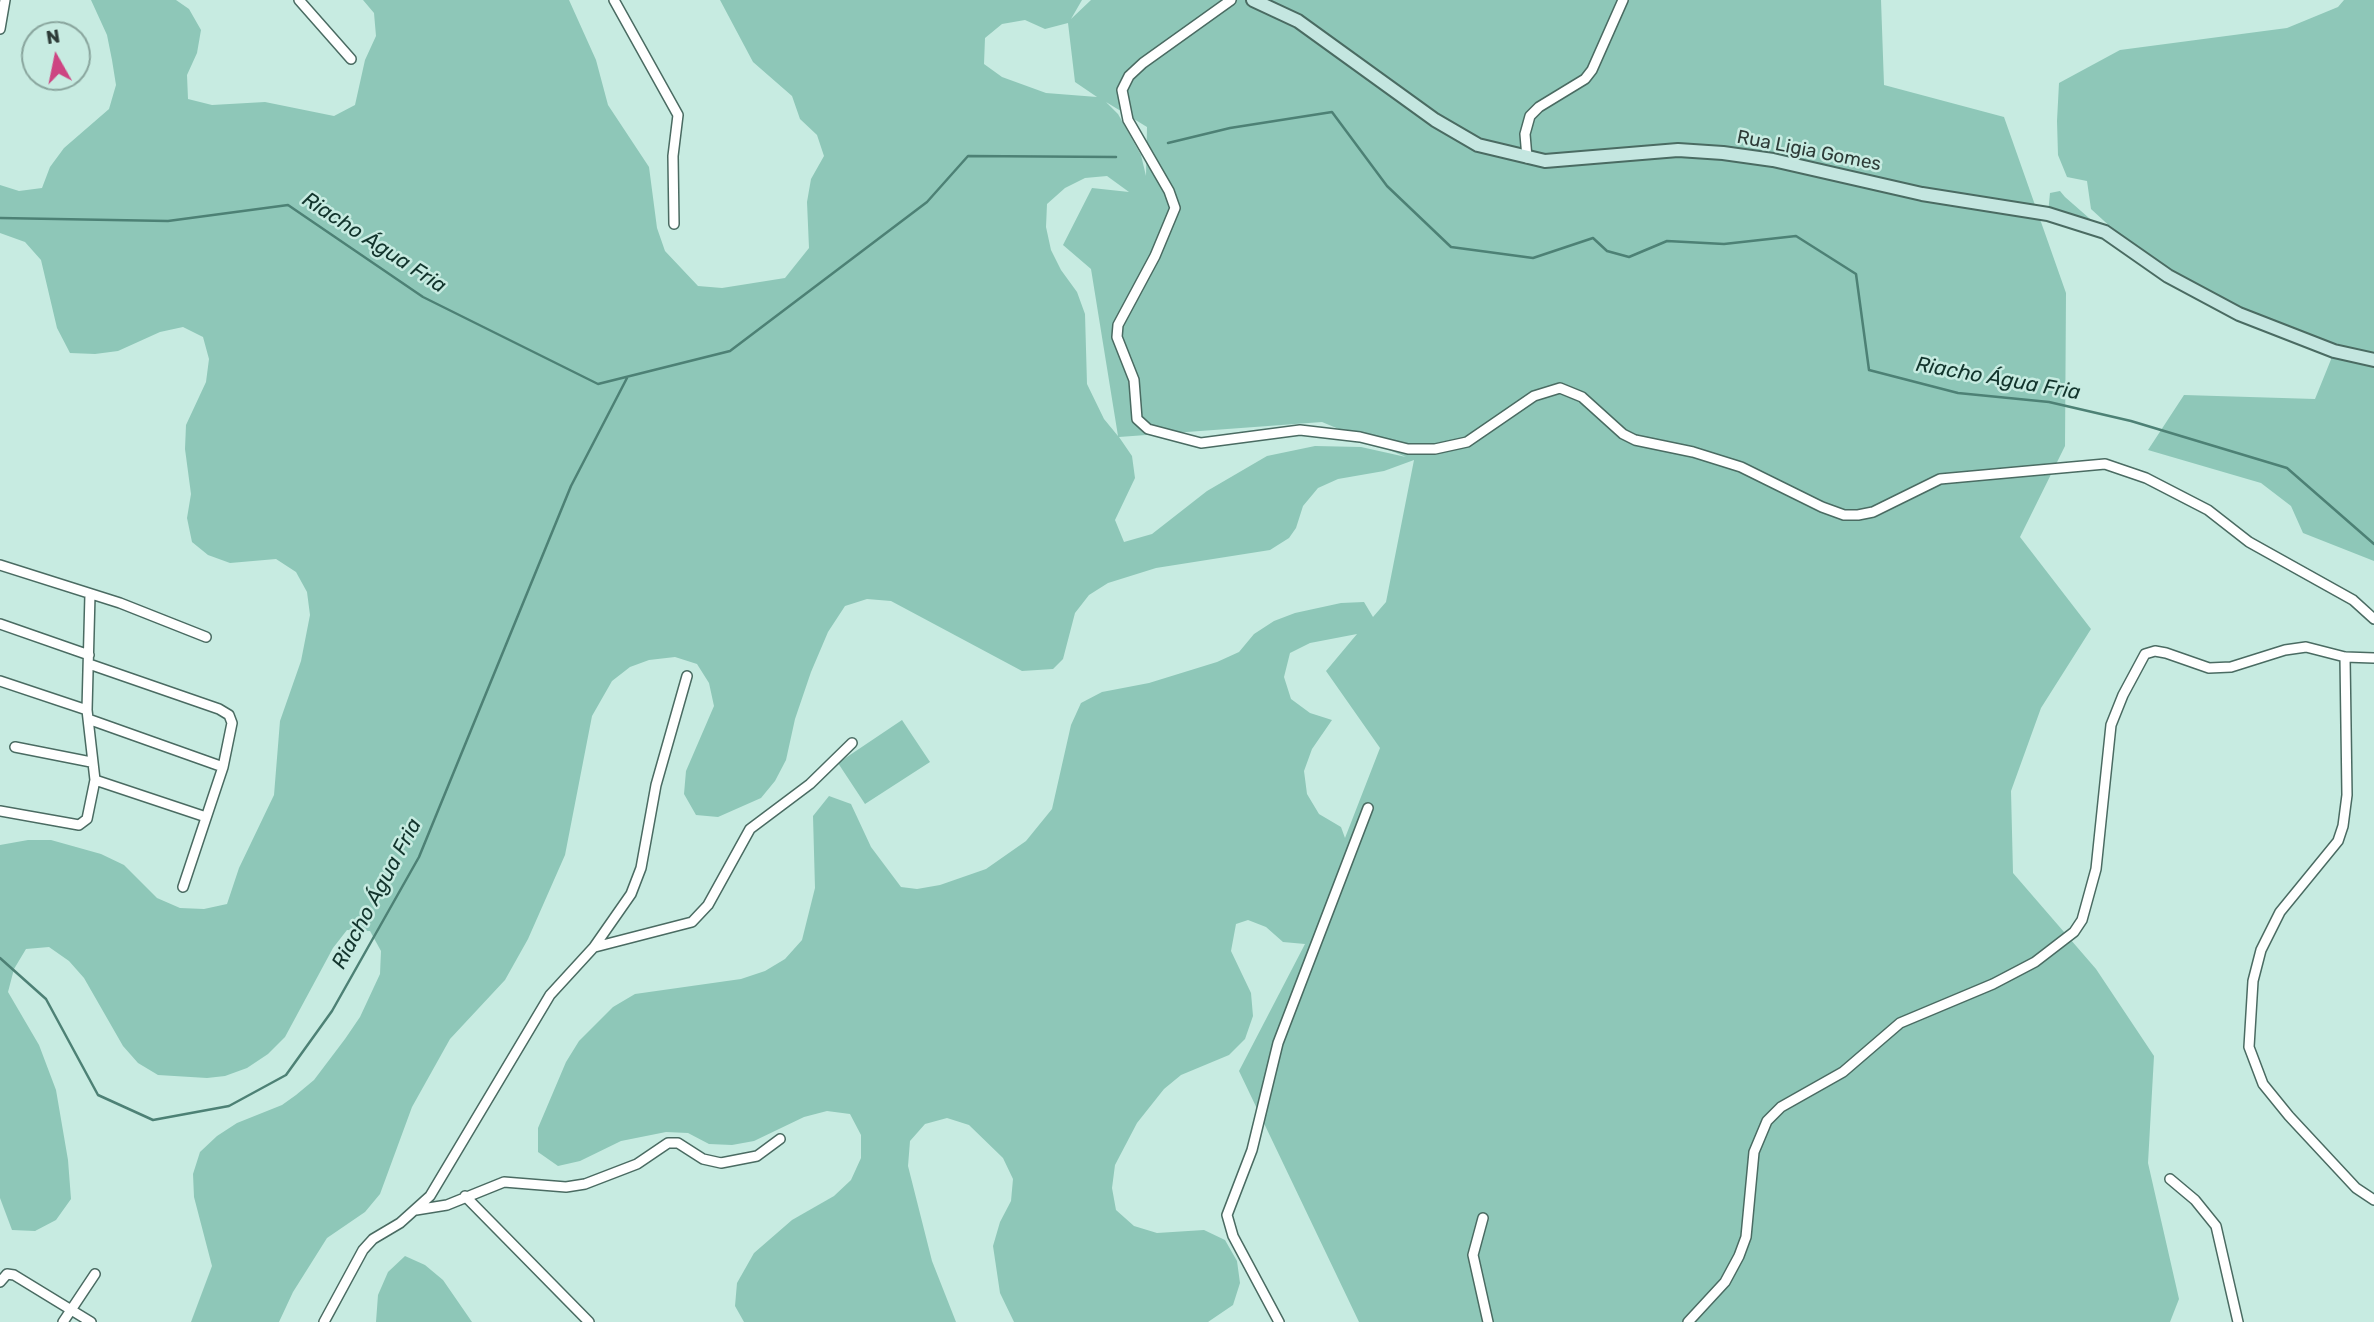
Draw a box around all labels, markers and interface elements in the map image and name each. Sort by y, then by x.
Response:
north arrow [21,21,91,91]
text: N [44,24,61,49]
street label: Rua Ligia Gomes [1735,126,1883,176]
water label: Riacho Água Fria [297,187,451,299]
water label: Riacho Água Fria [1914,352,2082,406]
water label: Riacho Água Fria [327,814,427,974]

